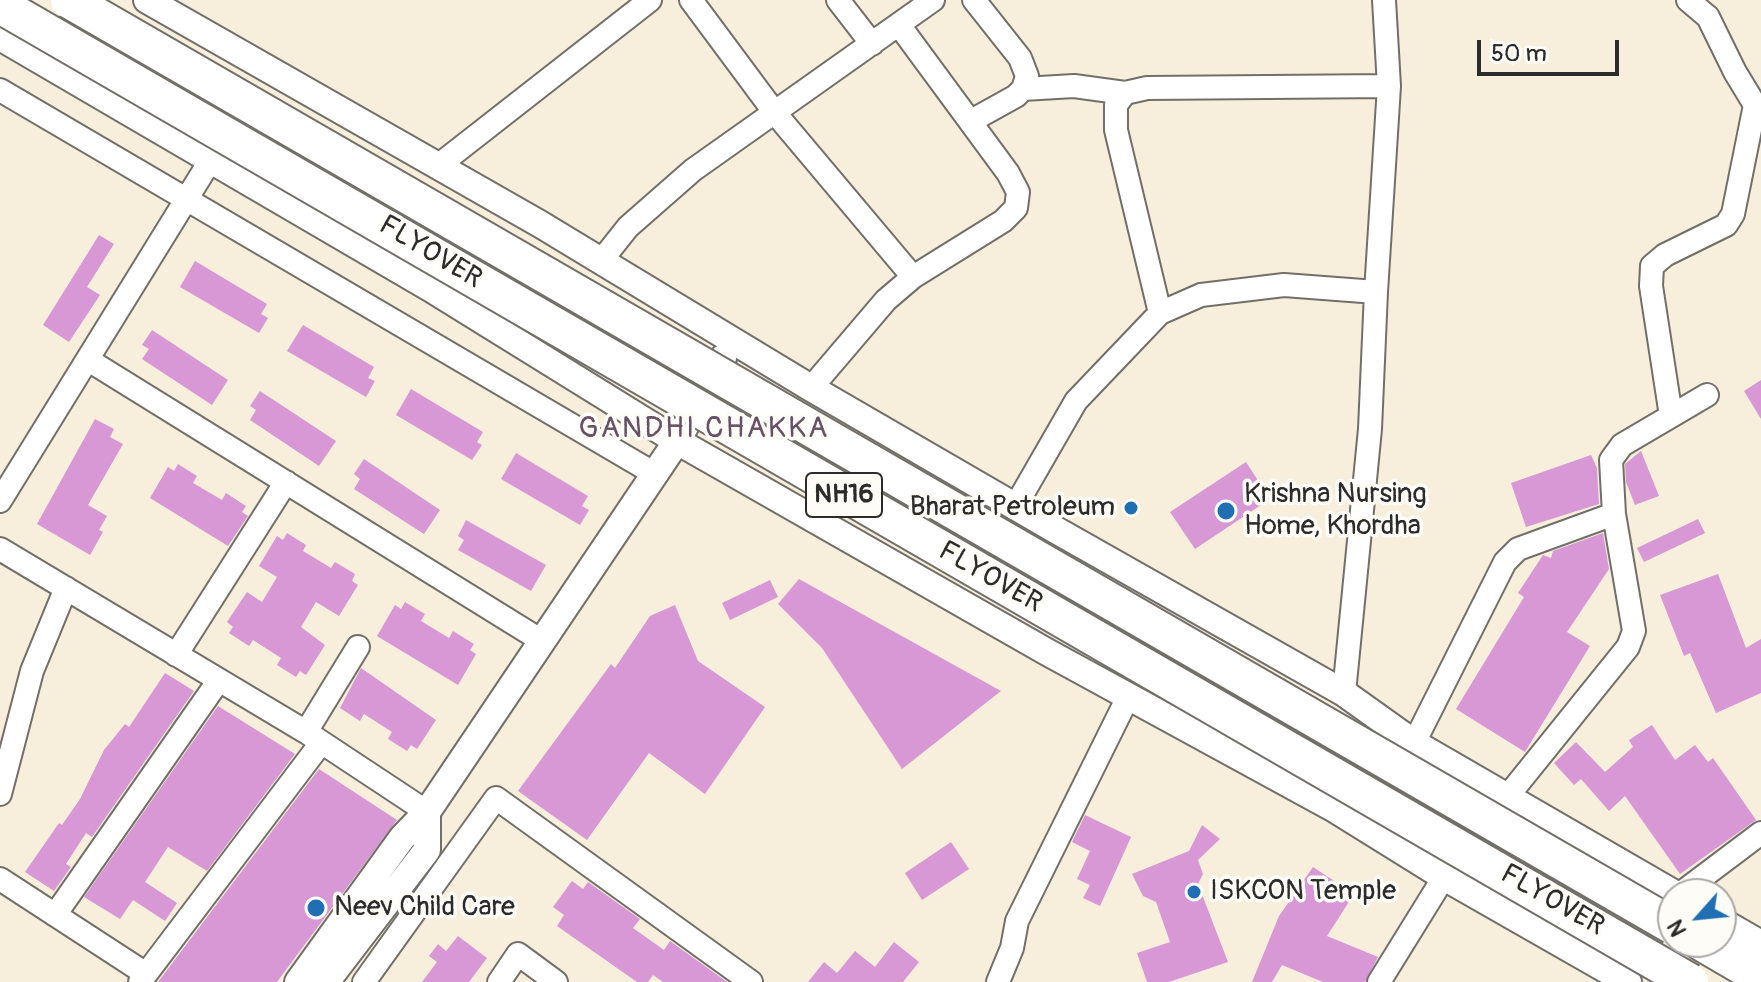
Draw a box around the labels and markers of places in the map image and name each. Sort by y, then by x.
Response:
place label: Krishna Nursing Home, Khordha [1244,478,1427,544]
place label: Bharat Petroleum [910,491,1115,525]
marker: Bharat Petroleum [1122,499,1140,517]
marker: Krishna Nursing Home, Khordha [1215,500,1237,522]
place label: ISKCON Temple [1210,875,1396,909]
marker: ISKCON Temple [1185,883,1203,901]
place label: Neev Child Care [334,891,515,925]
marker: Neev Child Care [305,897,327,919]

